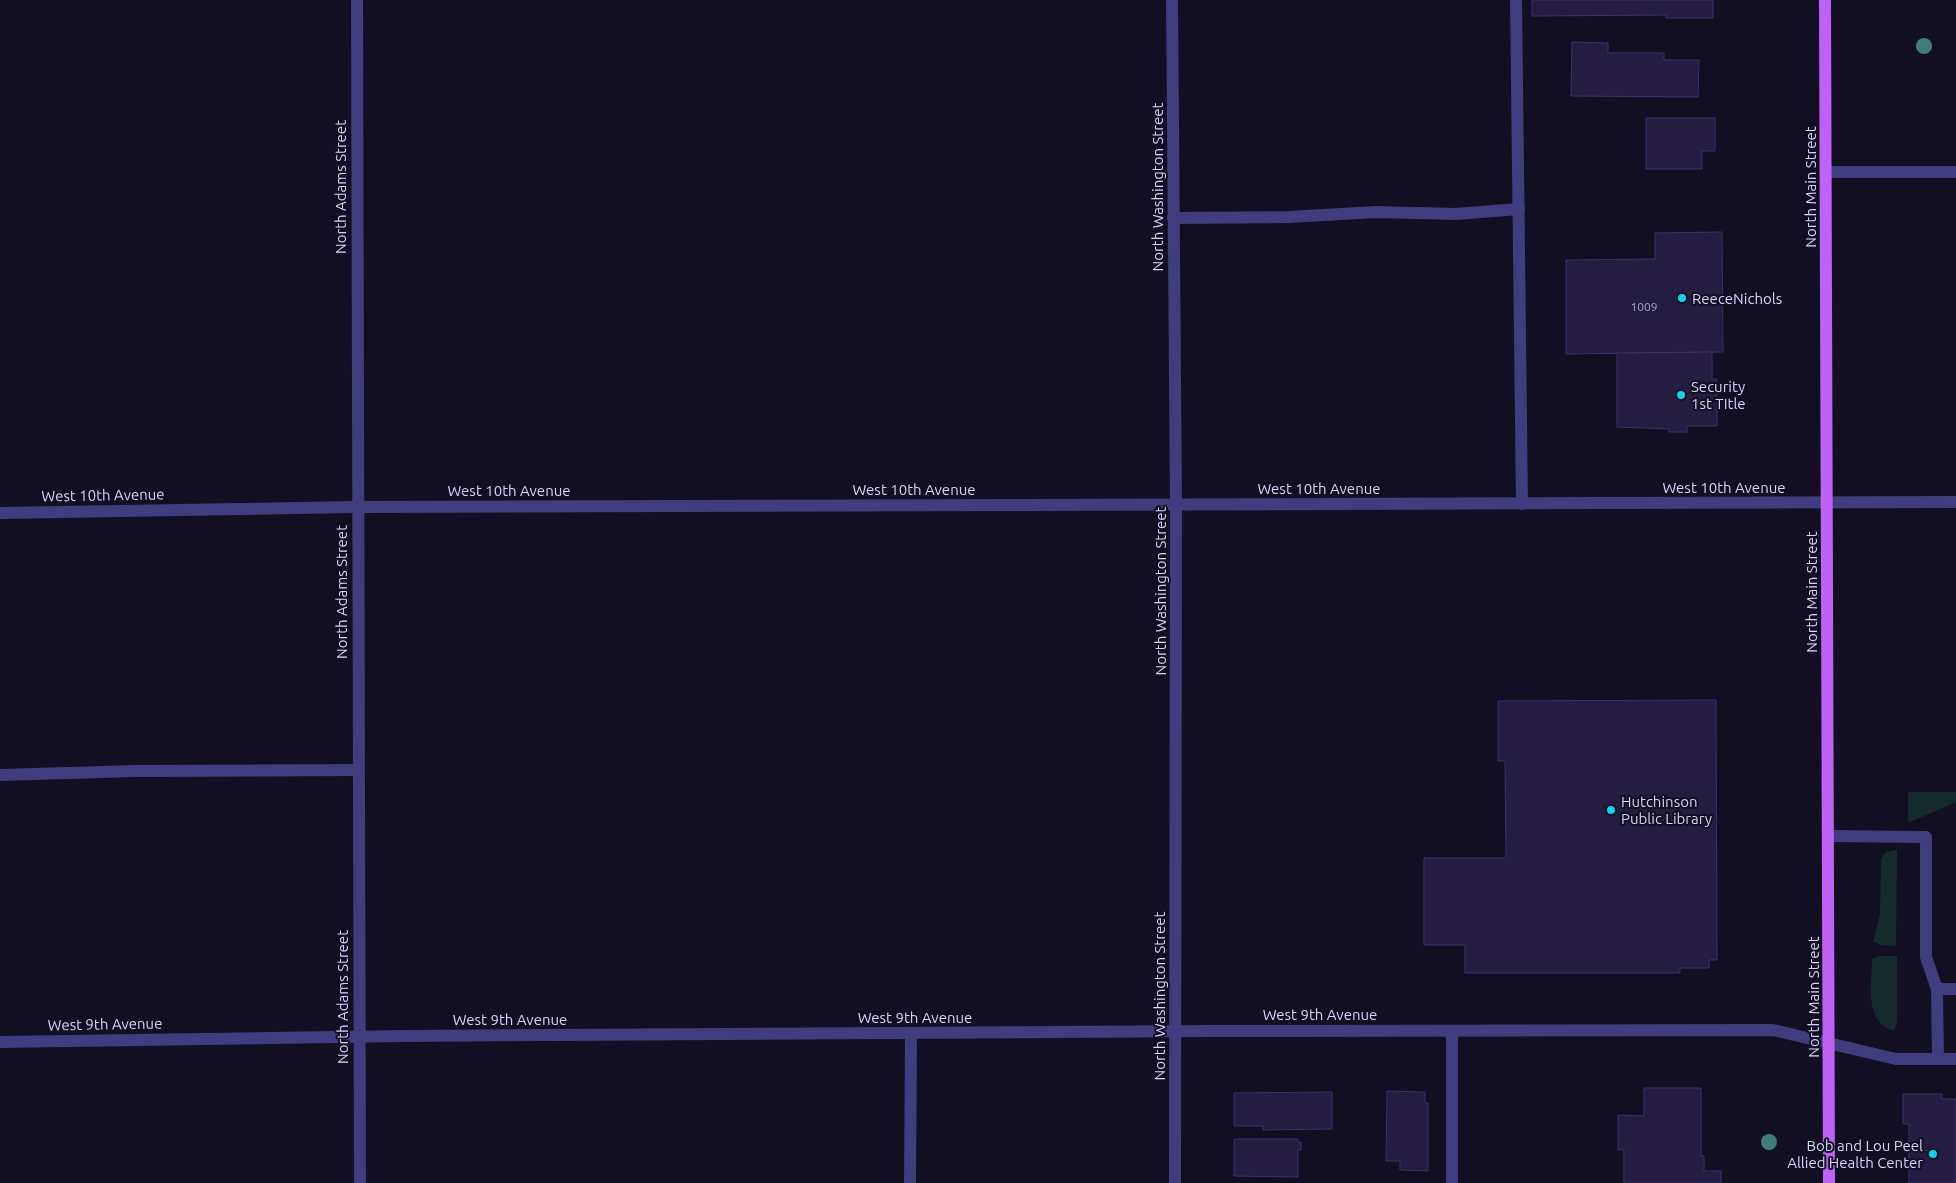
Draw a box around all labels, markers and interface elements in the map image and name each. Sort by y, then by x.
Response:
street label: North Washington Street [1149,103,1166,271]
street label: North Adams Street [332,120,349,254]
street label: North Main Street [1802,126,1819,248]
place label: ReeceNichols [1692,290,1782,307]
marker: ReeceNichols [1676,292,1688,304]
house number: 1009 [1630,300,1658,313]
place label: Security 1st TItle [1691,378,1746,412]
marker: Security 1st TItle [1675,389,1687,401]
street label: West 10th Avenue [1662,479,1786,496]
street label: West 10th Avenue [1257,480,1381,497]
street label: West 10th Avenue [852,481,976,498]
street label: West 10th Avenue [447,482,571,499]
street label: West 10th Avenue [41,485,165,505]
street label: North Washington Street [1152,507,1169,675]
street label: North Adams Street [333,525,350,659]
street label: North Main Street [1803,531,1820,653]
place label: Hutchinson Public Library [1621,793,1712,827]
marker: Hutchinson Public Library [1605,804,1617,816]
street label: North Washington Street [1151,912,1168,1080]
street label: North Adams Street [334,930,351,1064]
street label: North Main Street [1805,936,1822,1058]
street label: West 9th Avenue [1263,1006,1377,1023]
street label: West 9th Avenue [858,1009,972,1026]
street label: West 9th Avenue [453,1011,567,1028]
street label: West 9th Avenue [48,1015,162,1033]
place label: Bob and Lou Peel Allied Health Center [1787,1137,1923,1171]
marker: Bob and Lou Peel Allied Health Center [1927,1148,1939,1160]

